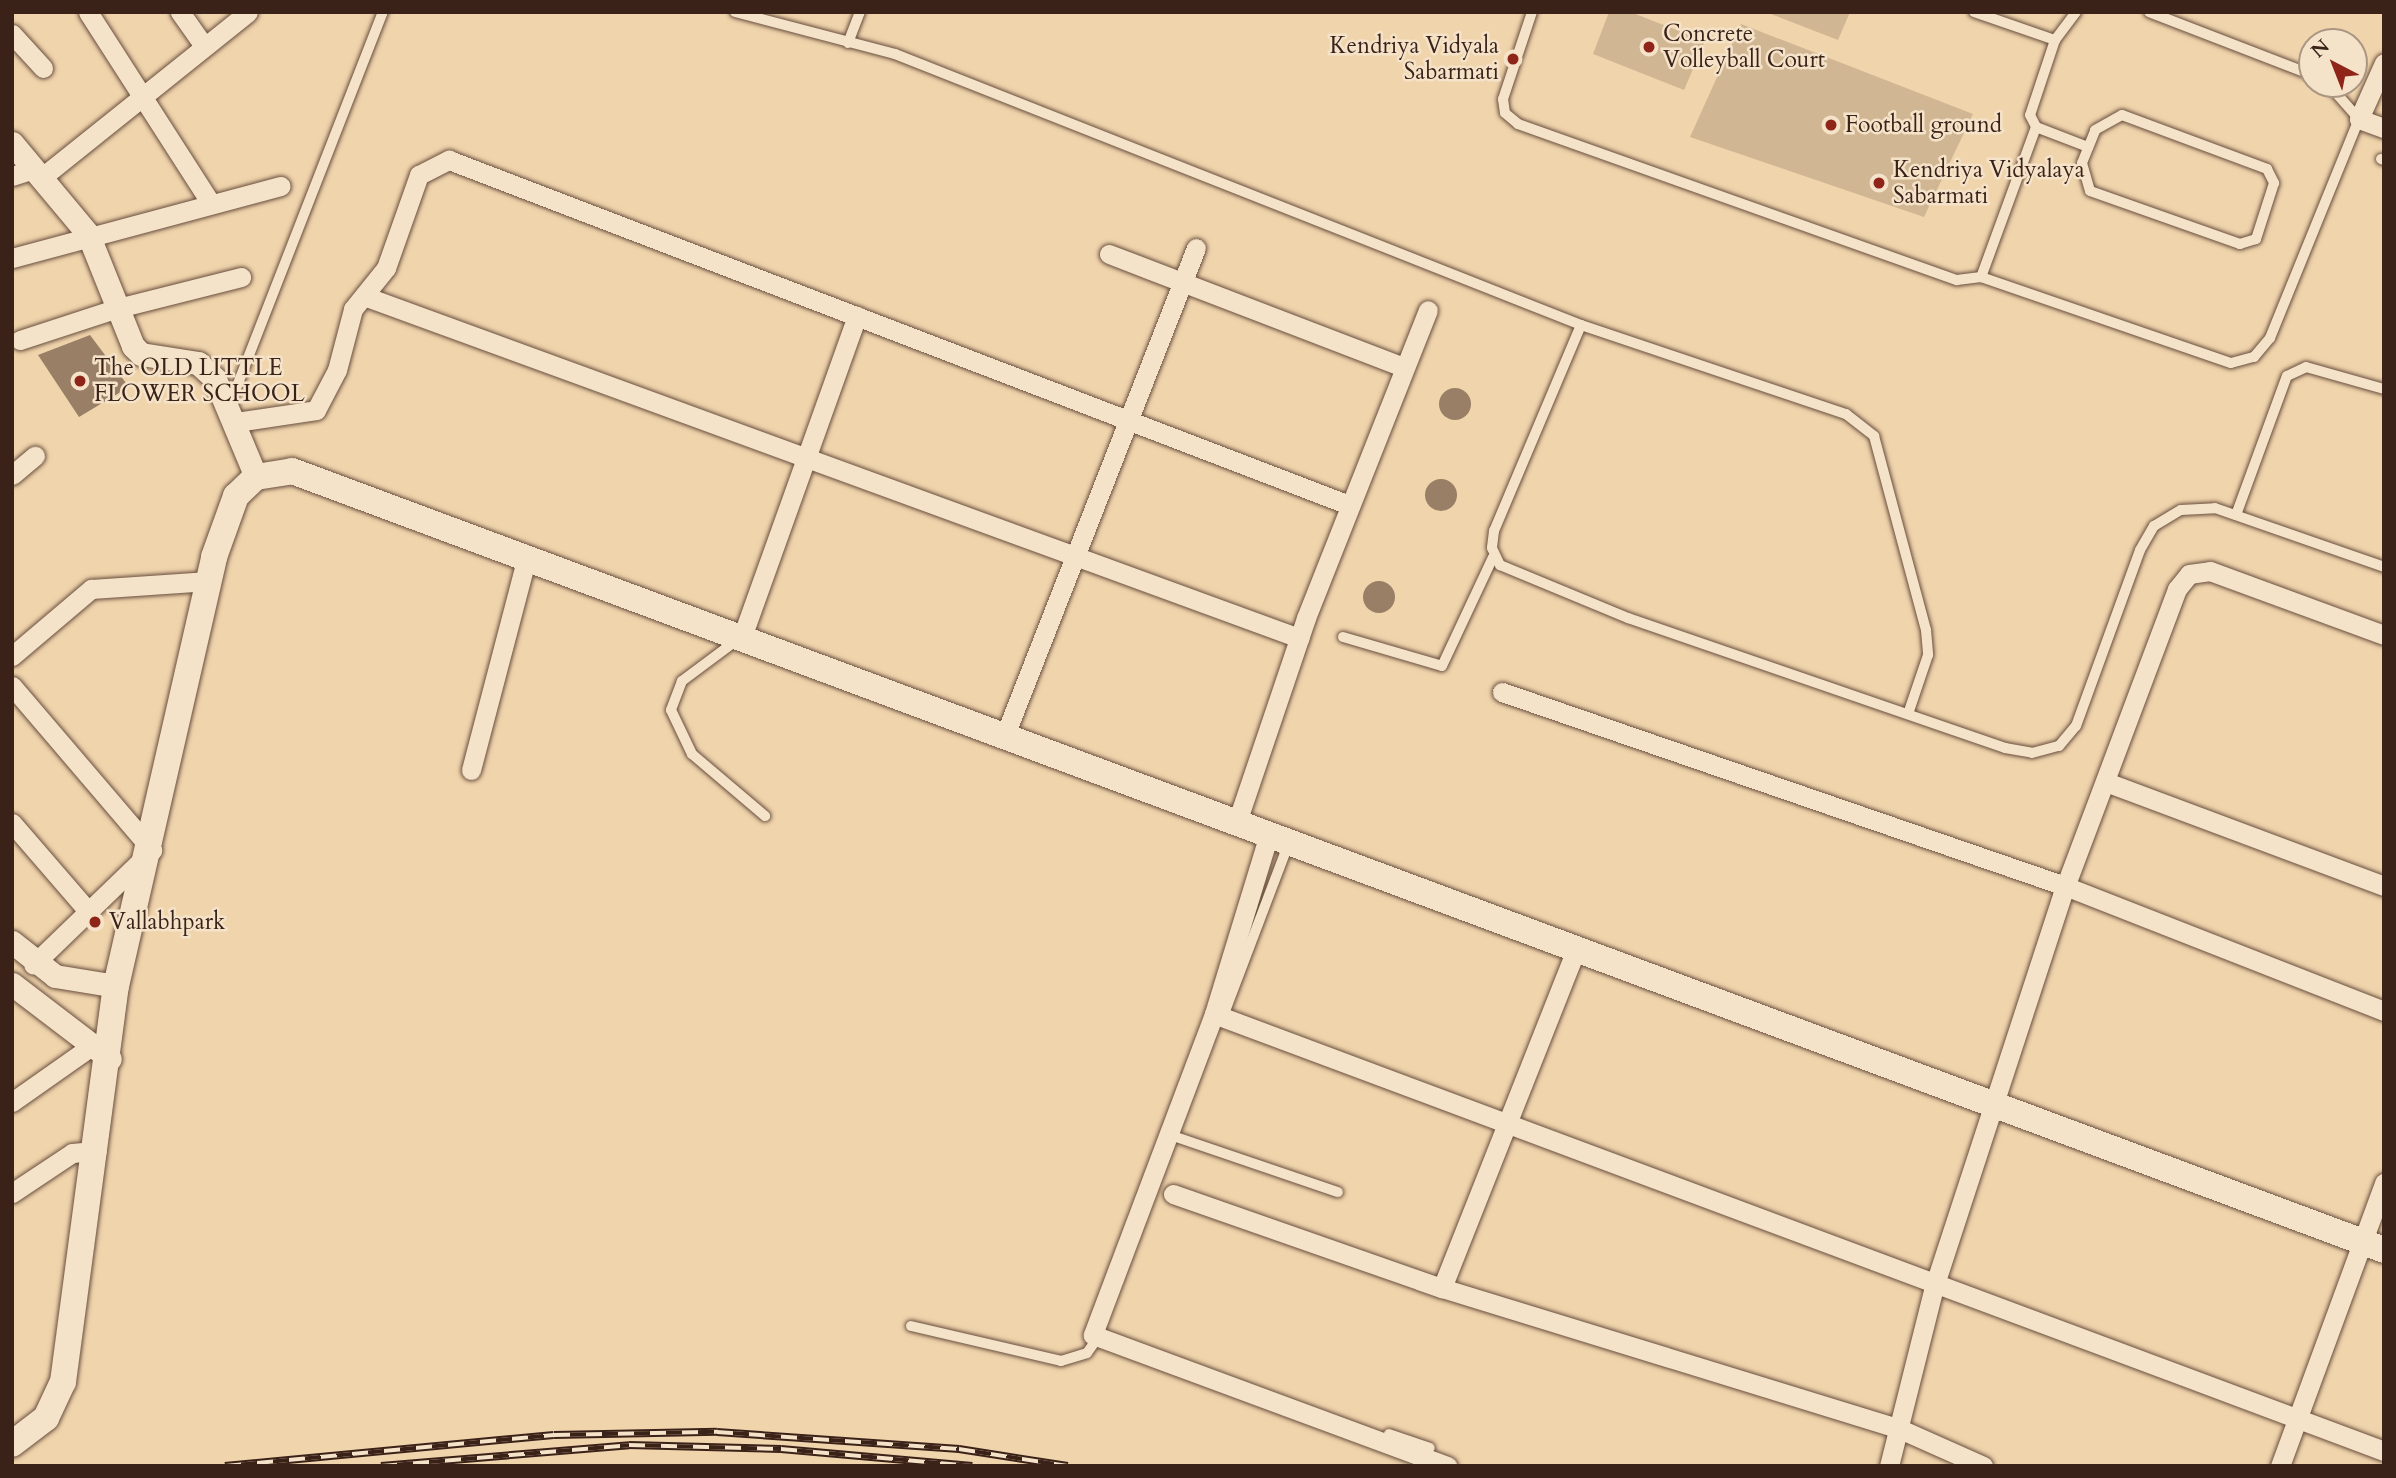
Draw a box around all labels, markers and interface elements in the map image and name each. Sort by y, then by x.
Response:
place label: Concrete Volleyball Court [1663,20,1825,74]
north arrow [2298,28,2368,98]
place label: Kendriya Vidyala Sabarmati [1330,32,1499,86]
text: N [2305,34,2335,64]
marker: Concrete Volleyball Court [1641,39,1657,55]
marker: Kendriya Vidyala Sabarmati [1505,51,1521,67]
place label: Football ground [1845,111,2002,139]
marker: Football ground [1823,117,1839,133]
place label: Kendriya Vidyalaya Sabarmati [1893,156,2085,210]
marker: Kendriya Vidyalaya Sabarmati [1871,175,1887,191]
place label: The OLD LITTLE FLOWER SCHOOL [94,354,305,408]
marker: The OLD LITTLE FLOWER SCHOOL [72,373,88,389]
place label: Vallabhpark [109,908,225,936]
marker: Vallabhpark [87,914,103,930]

